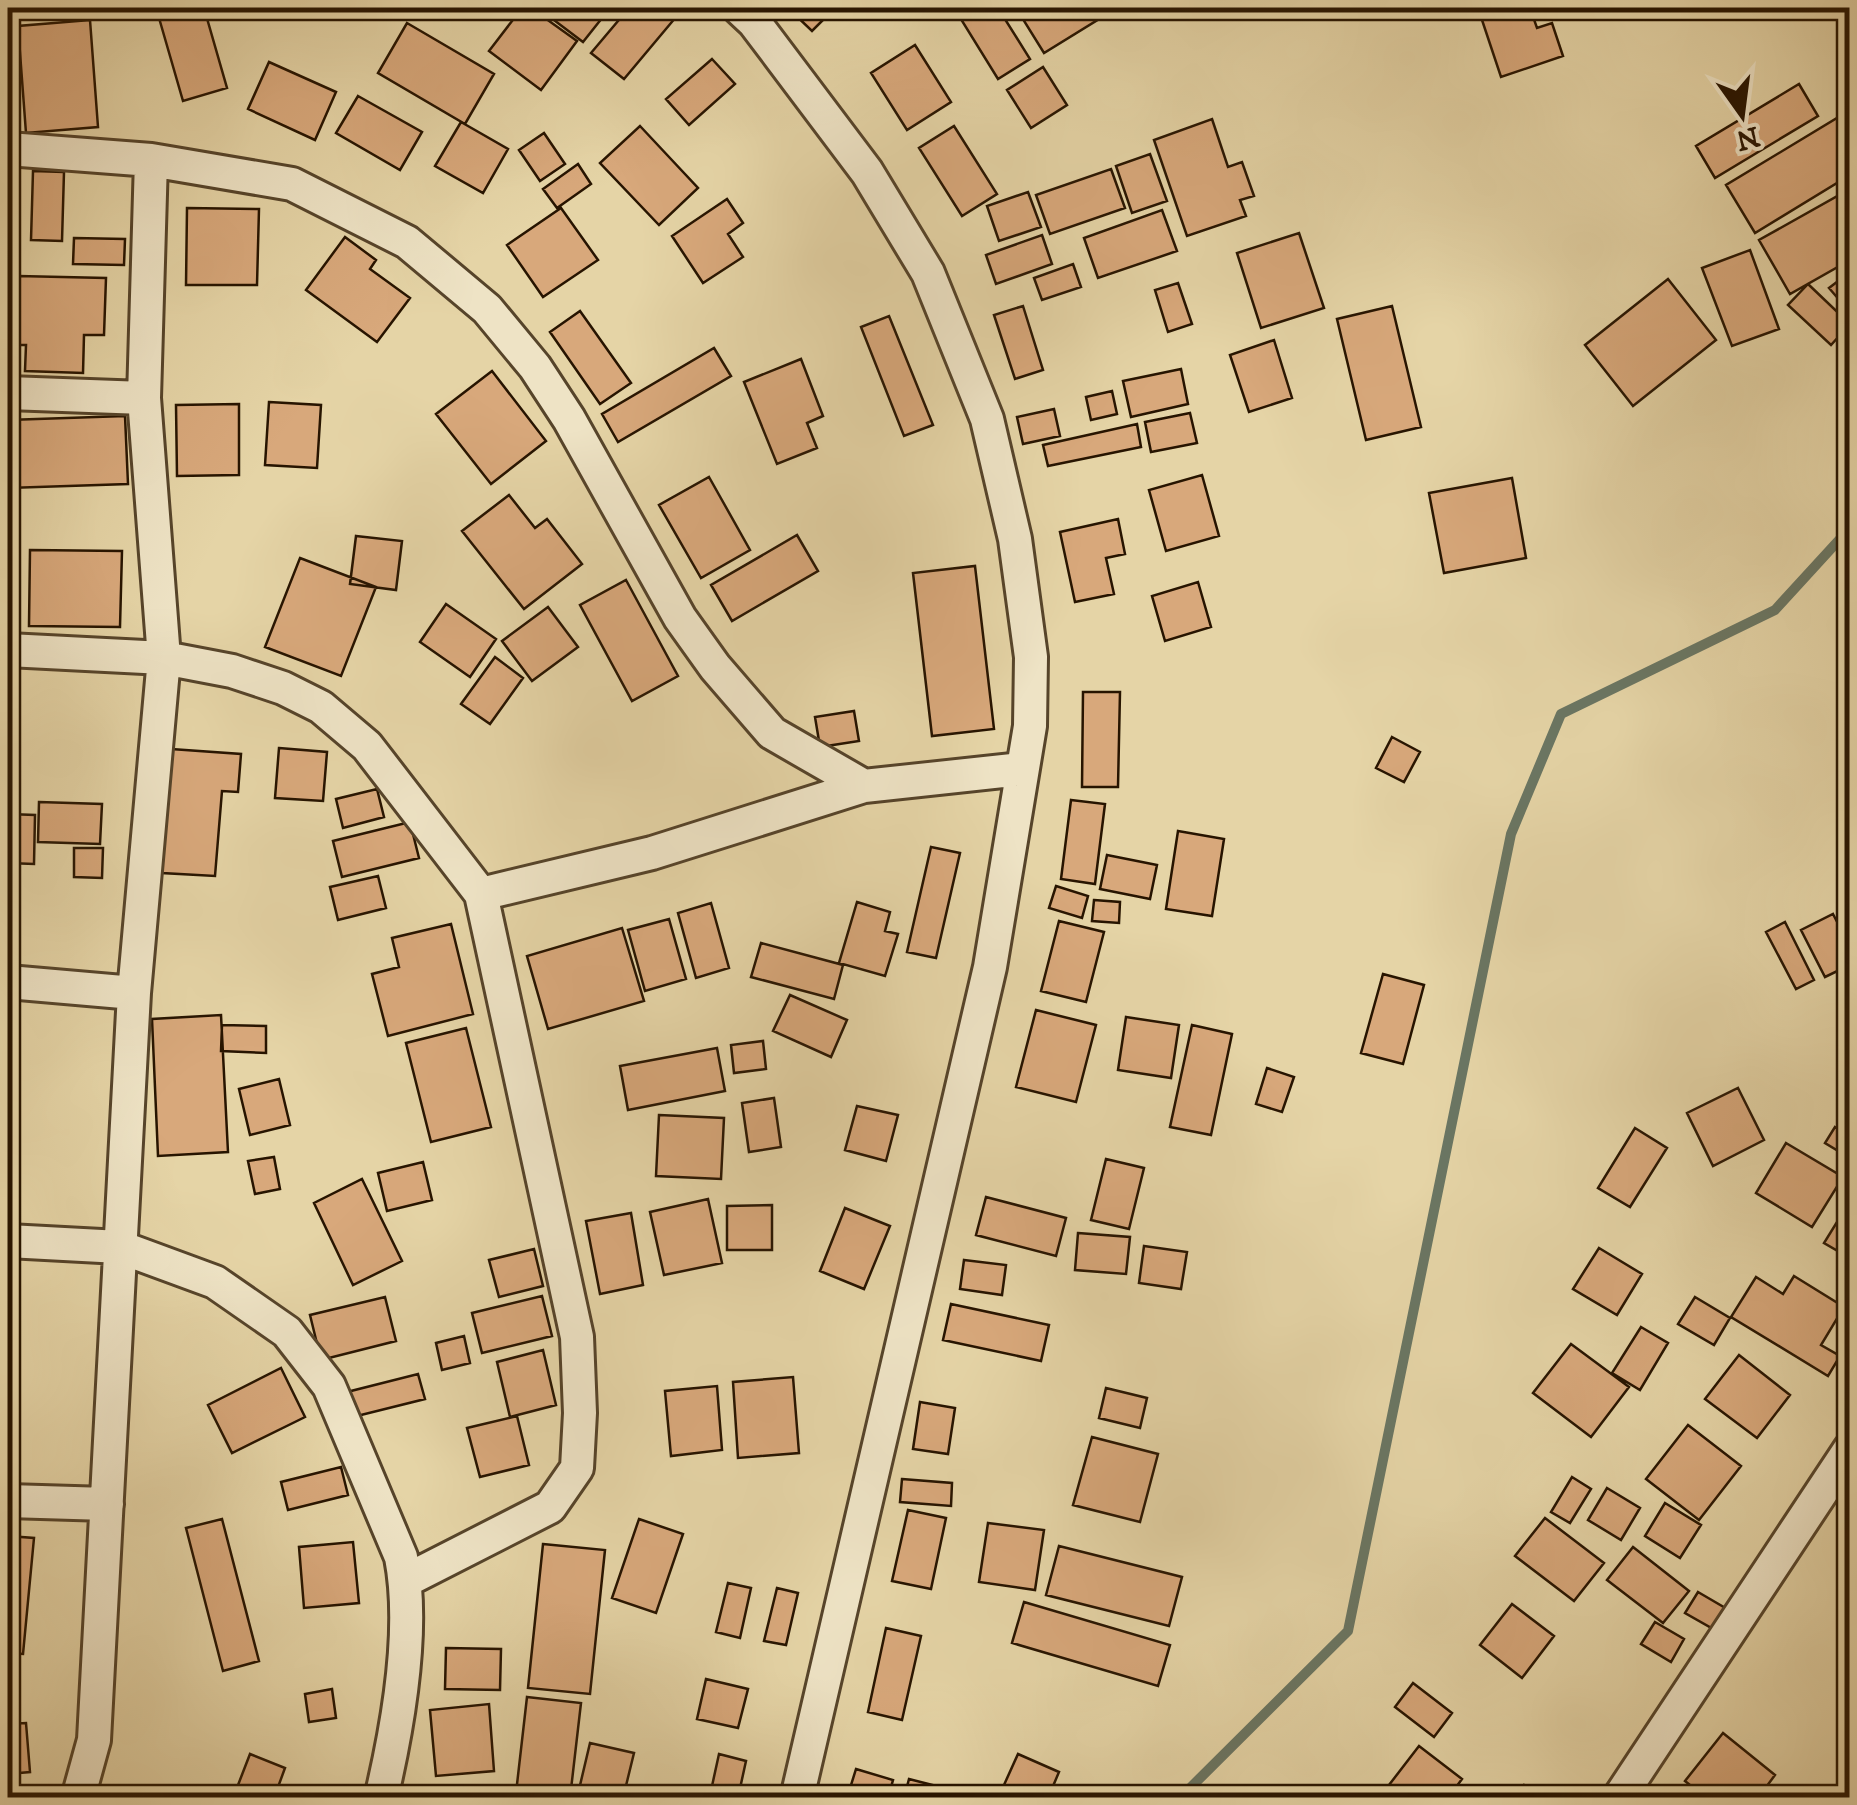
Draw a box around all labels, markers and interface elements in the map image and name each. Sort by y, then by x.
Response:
north arrow [1692,65,1792,165]
text: N [1732,118,1763,158]

